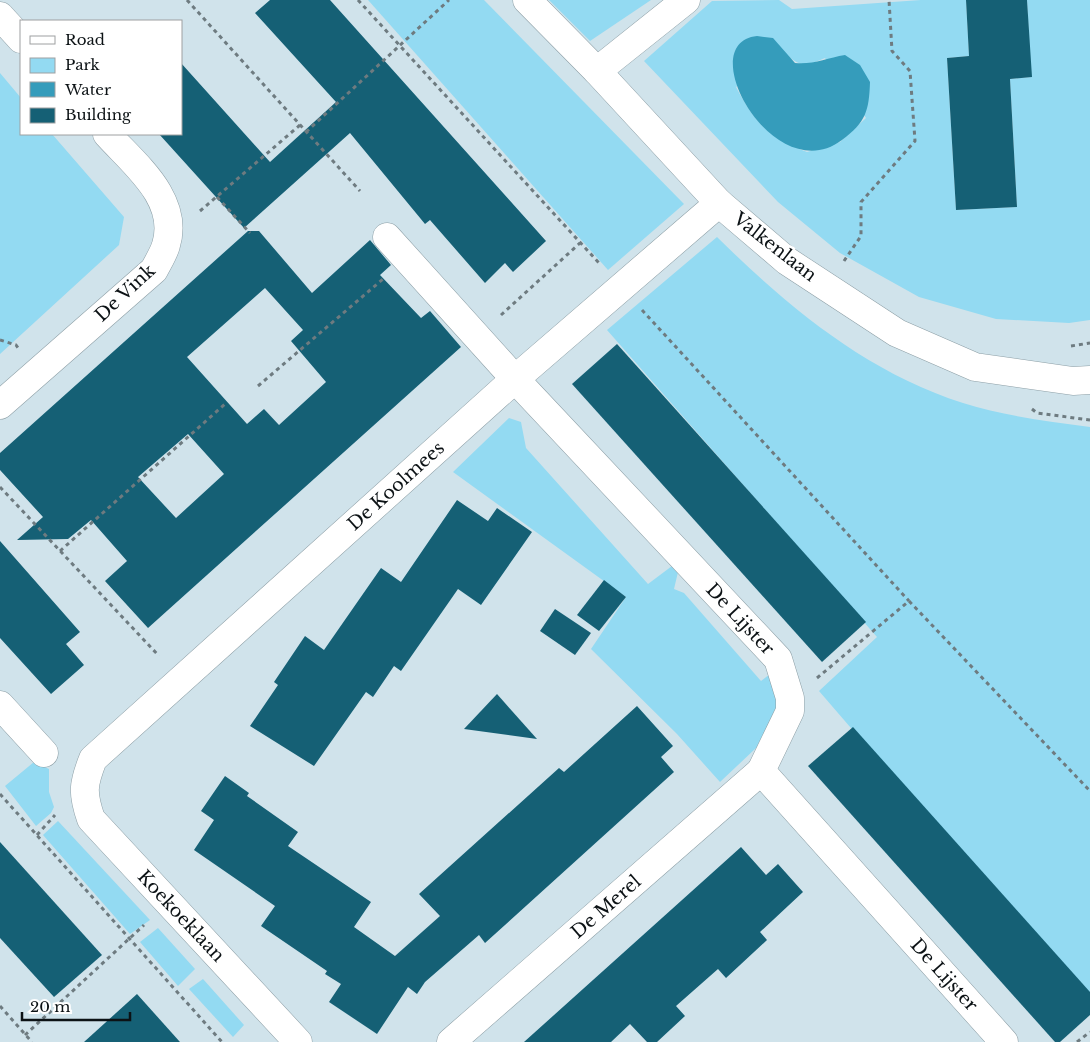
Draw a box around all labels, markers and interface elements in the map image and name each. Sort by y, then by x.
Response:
legend [20,20,182,135]
text: Road [65,30,105,49]
text: Park [65,55,101,74]
text: Water [64,80,112,99]
text: Building [65,105,132,124]
street label: Valkenlaan [728,207,821,286]
street label: De Vink [90,260,160,326]
street label: De Koolmees [343,437,449,535]
street label: De Lijster [701,579,779,660]
street label: Koekoeklaan [133,866,229,966]
street label: De Merel [567,871,646,943]
street label: De Lijster [906,934,983,1016]
scale bar [22,990,130,1022]
text: 20 m [30,997,70,1016]

